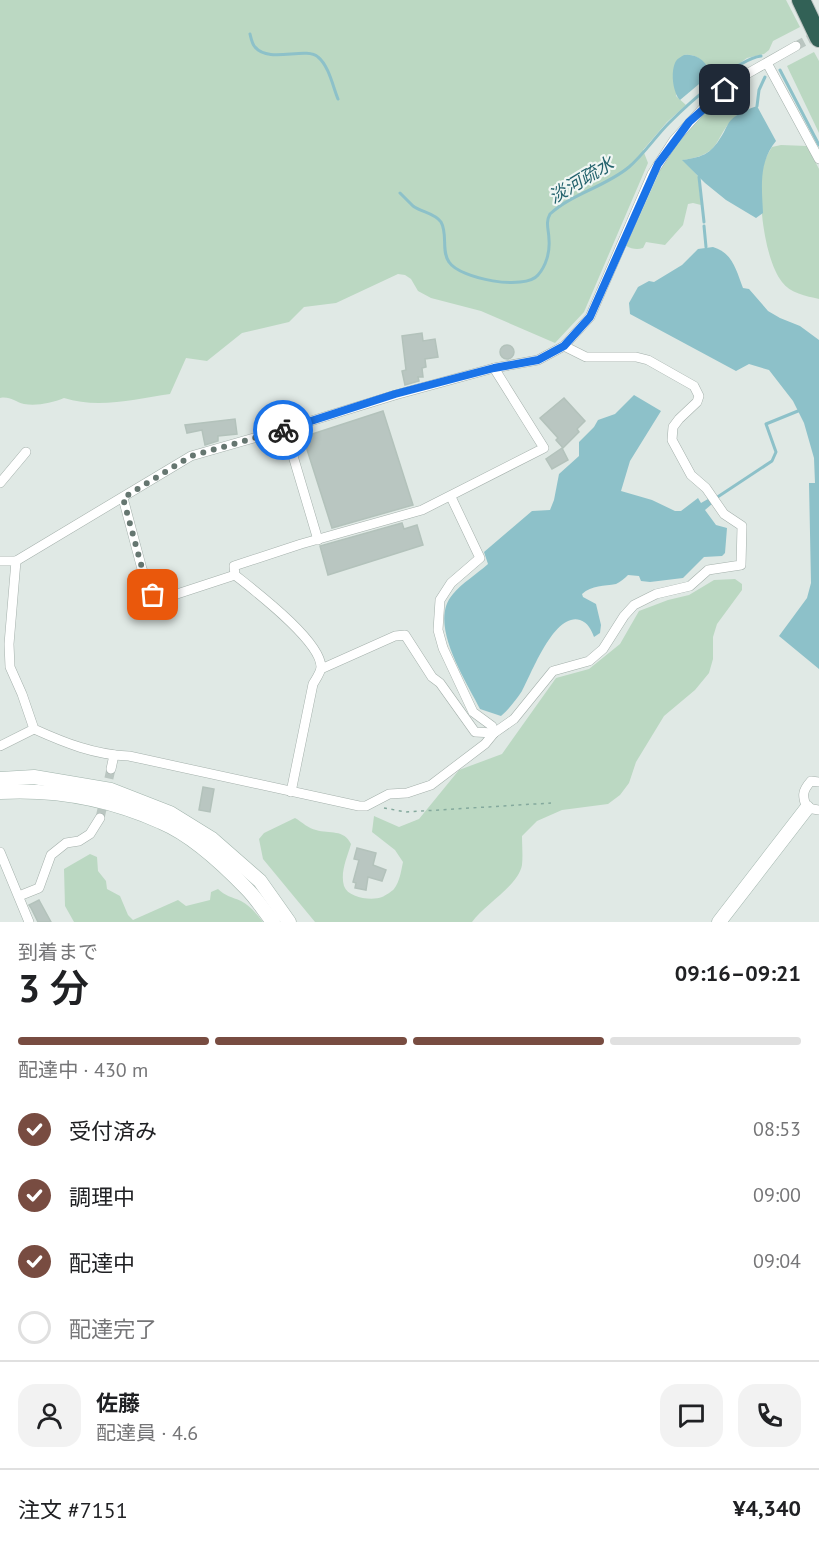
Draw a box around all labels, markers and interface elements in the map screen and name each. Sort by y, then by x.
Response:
pin [699,64,750,115]
icon: home [708,73,741,106]
water label: 淡河疏水 [544,151,619,208]
courier [253,400,313,460]
icon: bike [267,414,300,447]
pin [127,569,178,620]
icon: bag [136,578,169,611]
text: 到着まで [18,939,98,965]
text: 09:16–09:21 [675,959,801,987]
text: 3 分 [18,962,89,1013]
text: 配達中 · 430 m [18,1057,148,1083]
icon: check [18,1113,51,1146]
text: 08:53 [753,1116,801,1142]
text: 受付済み [69,1117,157,1145]
icon: check [18,1179,51,1212]
text: 09:00 [753,1182,801,1208]
text: 調理中 [69,1183,135,1211]
icon: check [18,1245,51,1278]
text: 09:04 [753,1248,801,1274]
text: 配達中 [69,1249,135,1277]
text: 配達完了 [69,1315,157,1343]
button: person [18,1384,81,1447]
button: chat [660,1384,723,1447]
button: phone [738,1384,801,1447]
text: 佐藤 [96,1389,140,1417]
text: 配達員 · 4.6 [96,1420,198,1446]
text: ¥4,340 [733,1494,801,1522]
text: 注文 #7151 [18,1496,128,1524]

